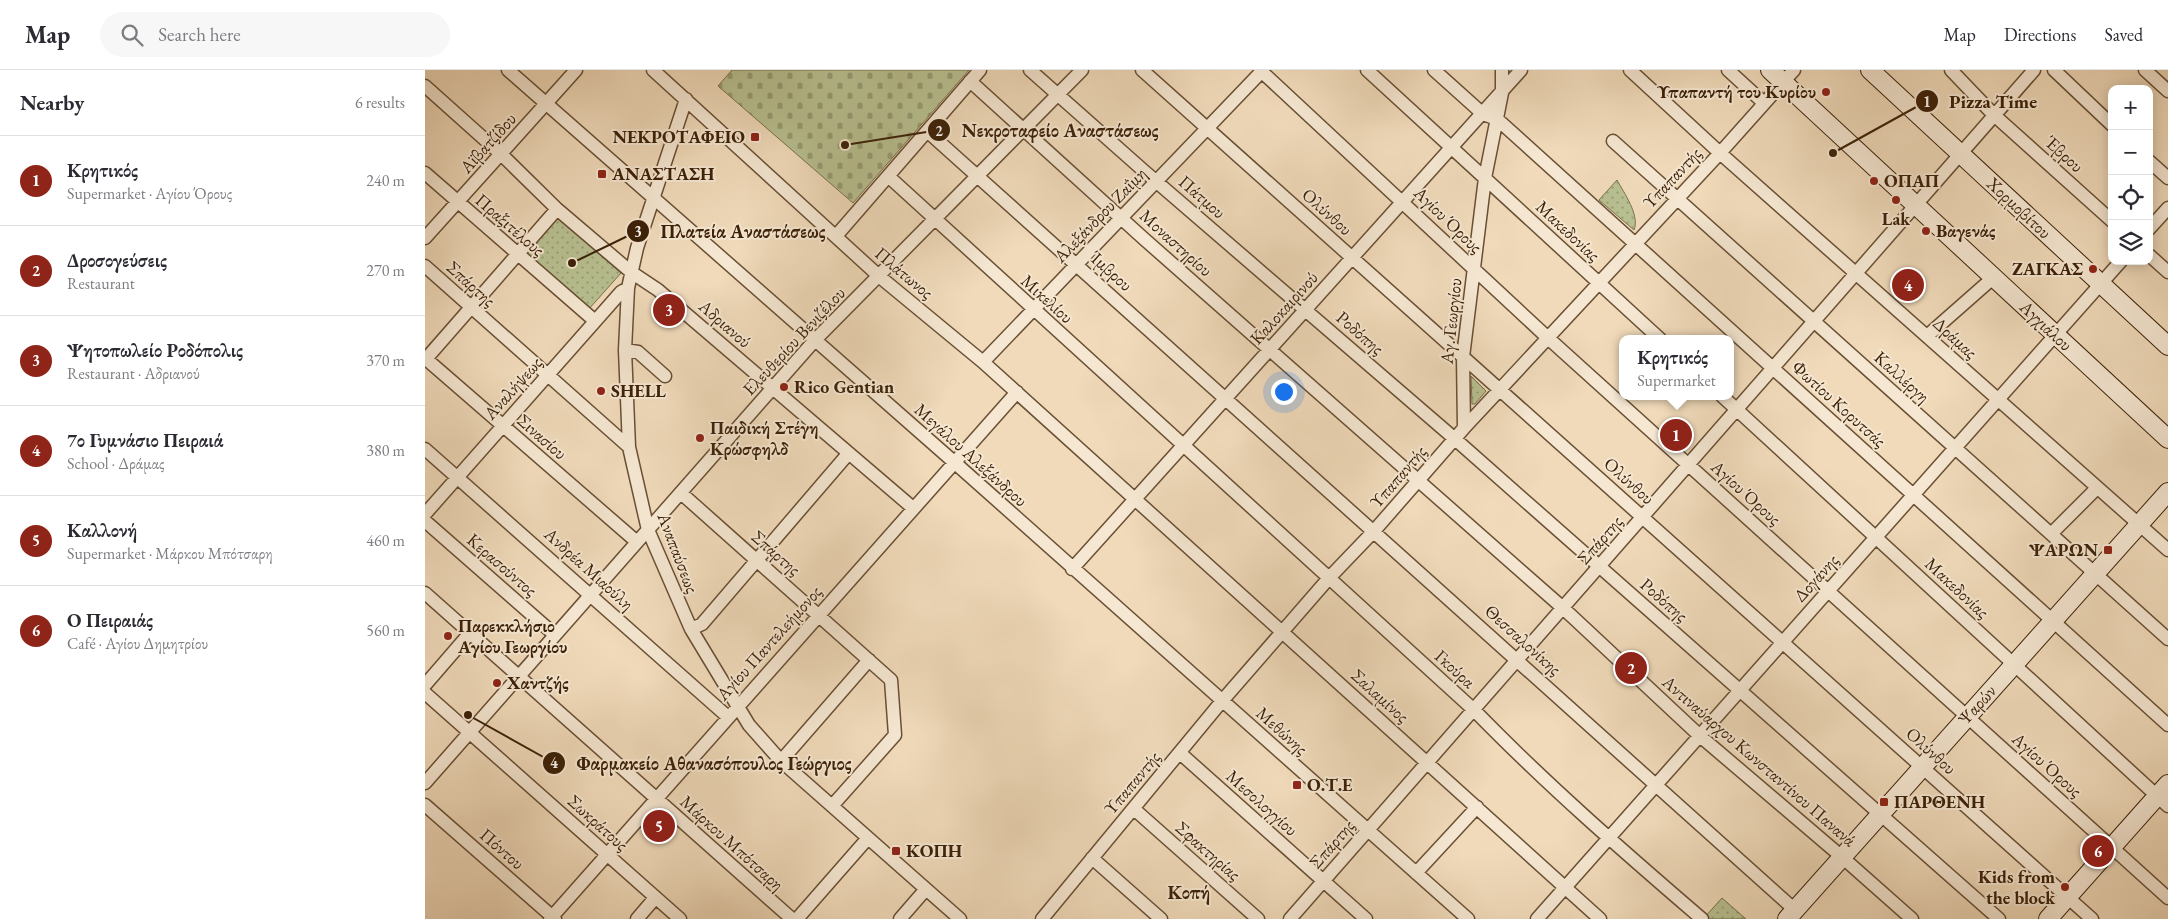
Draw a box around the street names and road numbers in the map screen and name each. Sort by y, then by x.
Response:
street label: Αϊβατζίδου [454,107,521,179]
street label: Έβρου [2040,130,2089,177]
street label: Υπαπαντής [1637,142,1706,214]
street label: Αλεξάνδρου Ζαΐμη [1048,162,1151,268]
street label: Πάτμου [1174,170,1231,223]
street label: Χορμοβίτου [1981,171,2057,243]
street label: Αγίου Όρους [1408,181,1487,258]
street label: Ολύνθου [1297,183,1357,240]
street label: Πραξιτέλους [471,188,550,261]
street label: Μακεδονίας [1531,195,1605,266]
street label: Μοναστηρίου [1135,204,1218,281]
street label: Πλάτωνος [870,241,938,304]
street label: Ίμβρου [1085,245,1138,296]
street label: Σπάρτης [442,256,501,312]
street label: Καλοκαιρινού [1245,266,1323,349]
street label: Μικελίου [1016,269,1078,328]
street label: Αγ. Γεωργίου [1434,277,1466,366]
street label: Ελευθερίου Βενιζέλου [737,282,850,400]
street label: Αδριανού [693,294,756,353]
street label: Αγχιάλου [2014,295,2078,356]
street label: Ροδόπης [1332,306,1389,360]
street label: Δράμας [1928,312,1982,364]
street label: Καλλέργη [1870,346,1935,408]
street label: Αναλήψεως [478,351,547,425]
street label: Φωτίου Κορυτσάς [1787,355,1891,452]
street label: Μεγάλου Αλεξάνδρου [910,398,1033,511]
street label: Σινασίου [513,409,572,464]
street label: Υπαπαντής [1364,440,1431,513]
street label: Ολύνθου [1599,452,1659,509]
street label: Αγίου Όρους [1706,454,1786,530]
street label: Αναπαύσεως [652,508,704,596]
street label: Σπάρτης [1572,510,1627,569]
street label: Ανδρέα Μιαούλη [539,522,639,615]
street label: Σπάρτης [747,525,806,580]
street label: Κερασούντος [462,528,542,601]
street label: Δογάνης [1788,549,1843,607]
street label: Μακεδονίας [1920,552,1994,623]
street label: Ροδόπης [1636,573,1693,627]
street label: Αγίου Παντελεήμονος [710,580,826,706]
street label: Θεσσαλονίκης [1480,599,1566,680]
street label: Γκούρα [1430,644,1481,693]
street label: Σαλαμίνος [1347,664,1414,728]
street label: Αντιναύαρχου Κωνσταντίνου Πανανά [1657,669,1862,852]
street label: Ψαρών [1952,680,2001,730]
street label: Μεθώνης [1252,701,1313,760]
street label: Ολύνθου [1901,722,1961,779]
street label: Αγίου Όρους [2007,726,2087,802]
street label: Υπαπαντής [1098,746,1165,819]
street label: Μεσολογγίου [1222,764,1303,841]
street label: Σωκράτους [563,789,633,856]
street label: Μάρκου Μπότσαρη [676,790,789,895]
street label: Σπάρτης [1304,814,1359,873]
street label: Σφακτηρίας [1171,816,1246,885]
street label: Πόντου [475,823,529,874]

